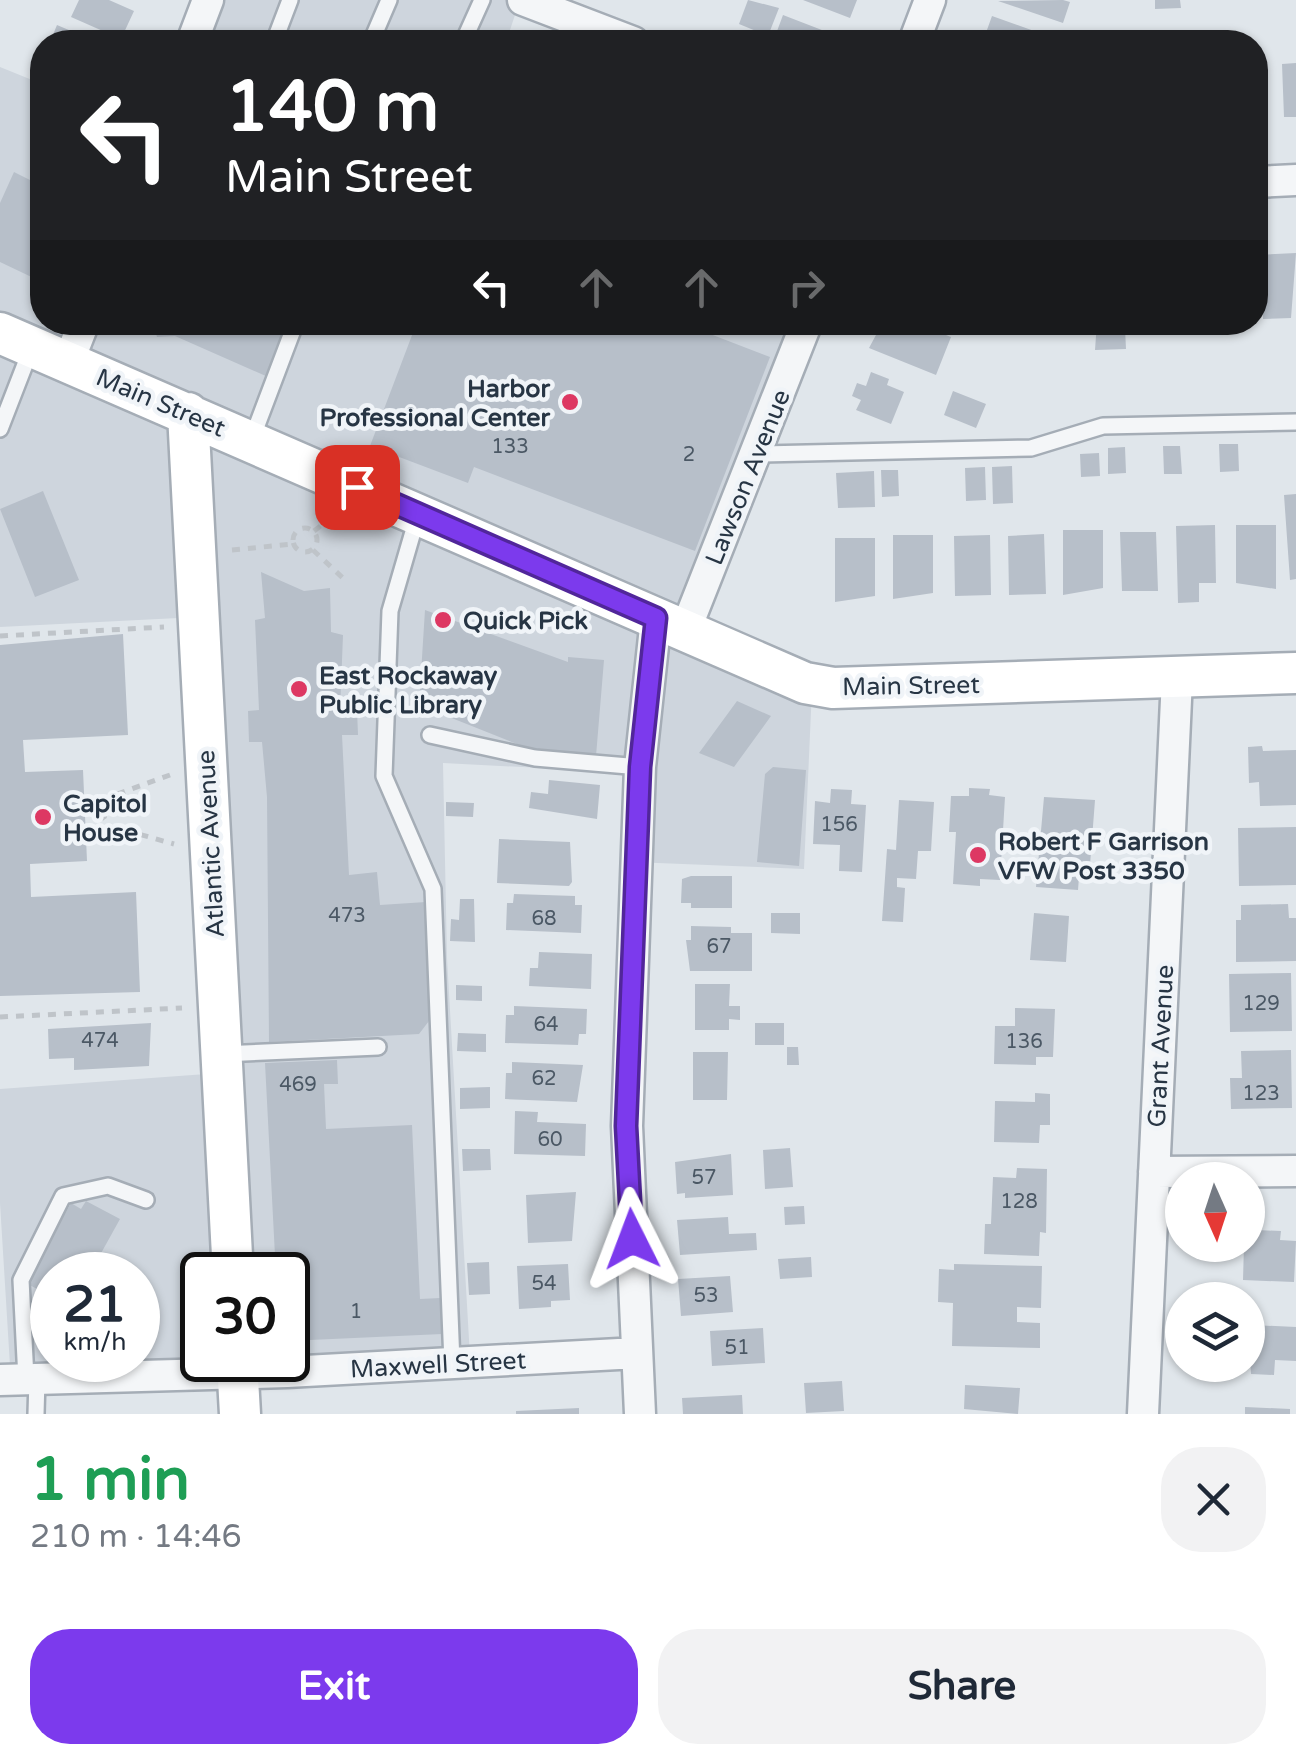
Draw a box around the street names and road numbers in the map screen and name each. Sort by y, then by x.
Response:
street label: Main Street [91,362,230,444]
street label: Lawson Avenue [699,385,797,569]
street label: Main Street [842,670,981,702]
street label: Atlantic Avenue [191,749,231,939]
street label: Grant Avenue [1142,964,1180,1128]
street label: Maxwell Street [349,1345,527,1385]

